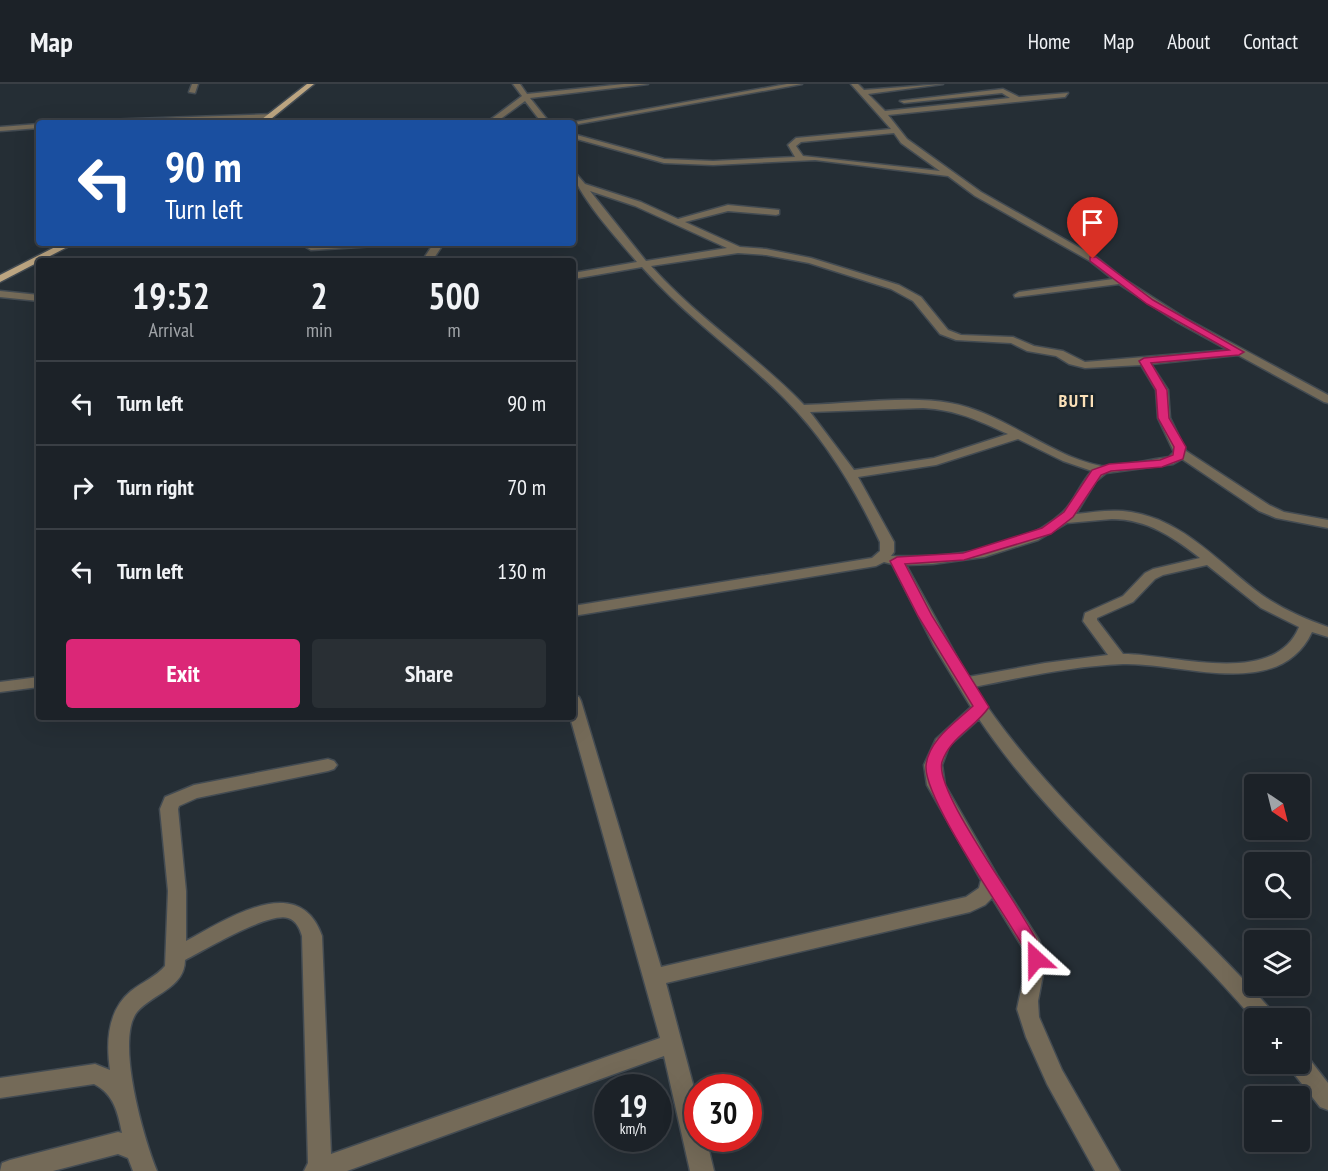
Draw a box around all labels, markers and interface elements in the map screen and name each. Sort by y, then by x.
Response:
text: Map [30,23,73,60]
text: Home [1028,28,1070,55]
text: Map [1103,28,1134,55]
text: About [1167,28,1210,55]
text: Contact [1243,28,1298,55]
text: 90 m [165,139,242,194]
icon: left [66,144,144,222]
text: Turn left [165,192,243,226]
pin [1067,197,1118,259]
icon: arrive [1076,206,1109,239]
text: 19:52 [132,272,210,319]
text: 2 [310,272,328,319]
text: 500 [428,272,480,319]
text: Arrival [148,317,194,343]
text: min [306,317,332,343]
text: m [448,317,461,343]
icon: left [66,387,99,420]
text: Turn left [117,389,183,417]
text: 90 m [507,389,546,417]
district label: BUTI [1059,389,1095,412]
icon: right [66,471,99,504]
text: Turn right [117,473,194,501]
text: 70 m [507,473,546,501]
icon: left [66,555,99,588]
text: Turn left [117,557,183,585]
text: 130 m [497,557,546,585]
button: Exit [66,639,300,708]
button: Share [312,639,546,708]
north arrow [1244,774,1310,840]
map controls [1244,774,1310,1152]
button: search [1244,852,1310,918]
position arrow [1004,927,1068,991]
button: layers [1244,930,1310,996]
button: + [1244,1008,1310,1074]
speed limit sign: 30 [684,1074,762,1152]
text: 19 [619,1086,647,1125]
button: − [1244,1086,1310,1152]
text: km/h [620,1119,646,1138]

